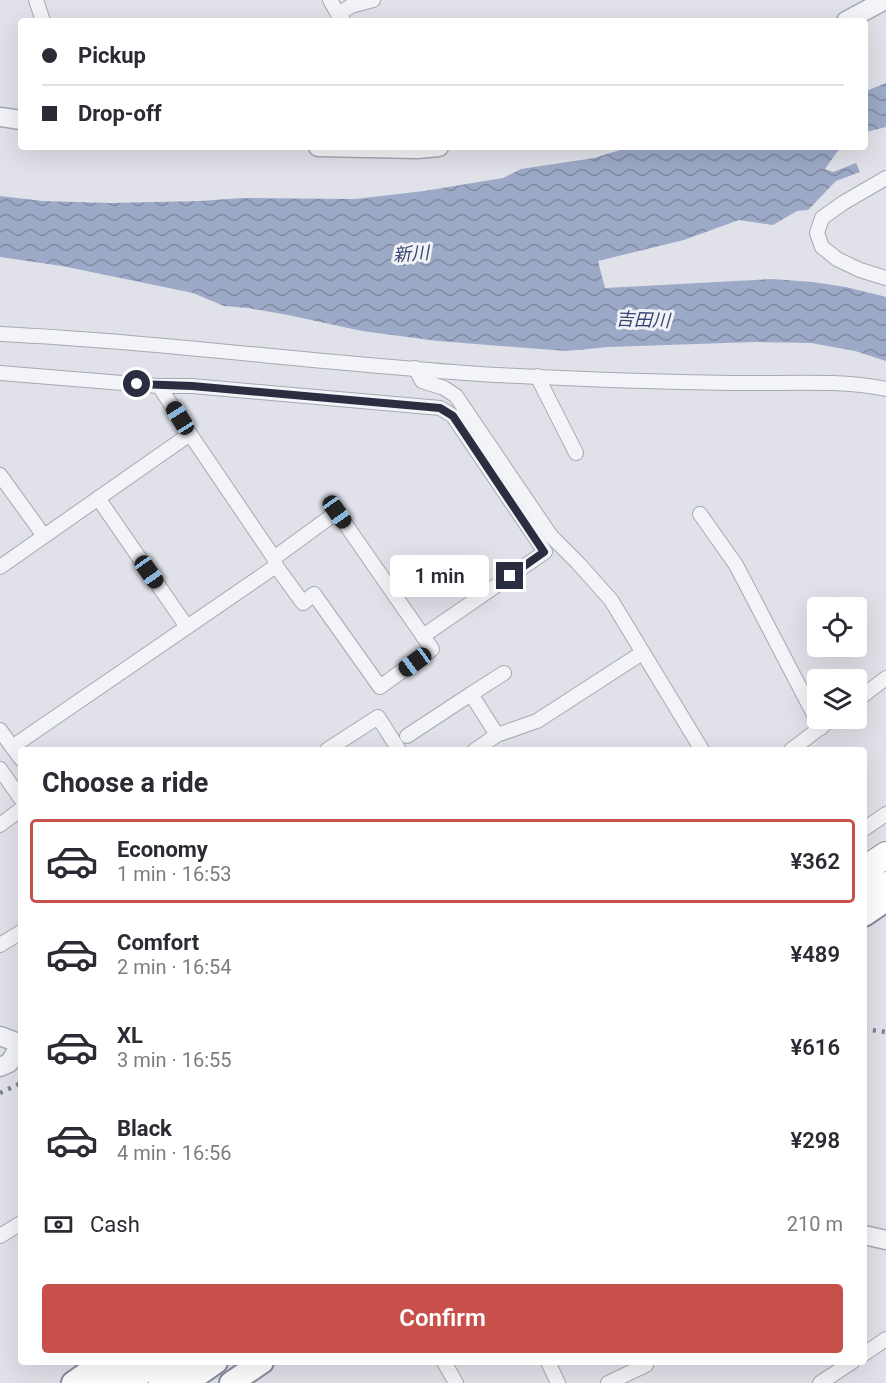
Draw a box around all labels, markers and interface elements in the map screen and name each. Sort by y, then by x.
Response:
text: Pickup [78,43,146,68]
text: Drop-off [78,101,162,126]
water label: 新川 [392,242,432,265]
water label: 吉田川 [616,308,672,331]
route start [123,370,150,397]
car [163,398,197,438]
car [319,492,355,532]
car [131,552,167,592]
callout: 1 min [390,555,489,597]
route end [496,562,523,589]
text: 1 min [414,564,465,588]
map controls [807,597,867,729]
button: locate [807,597,867,657]
car [395,644,435,680]
button: layers [807,669,867,729]
text: Choose a ride [42,767,208,799]
icon: car [45,834,99,888]
text: Economy [117,837,208,862]
text: ¥362 [791,849,840,874]
text: 1 min · 16:53 [117,862,232,886]
icon: car [45,927,99,981]
text: Comfort [117,930,199,955]
text: ¥489 [791,942,840,967]
text: 2 min · 16:54 [117,955,232,979]
icon: car [45,1020,99,1074]
text: XL [117,1023,143,1048]
text: ¥616 [791,1035,840,1060]
text: 3 min · 16:55 [117,1048,232,1072]
icon: car [45,1113,99,1167]
text: Black [117,1116,172,1141]
text: ¥298 [791,1128,840,1153]
text: 4 min · 16:56 [117,1141,232,1165]
icon: cash [42,1208,75,1241]
text: Cash [90,1212,140,1237]
text: 210 m [787,1212,843,1236]
button: Confirm [42,1284,843,1353]

